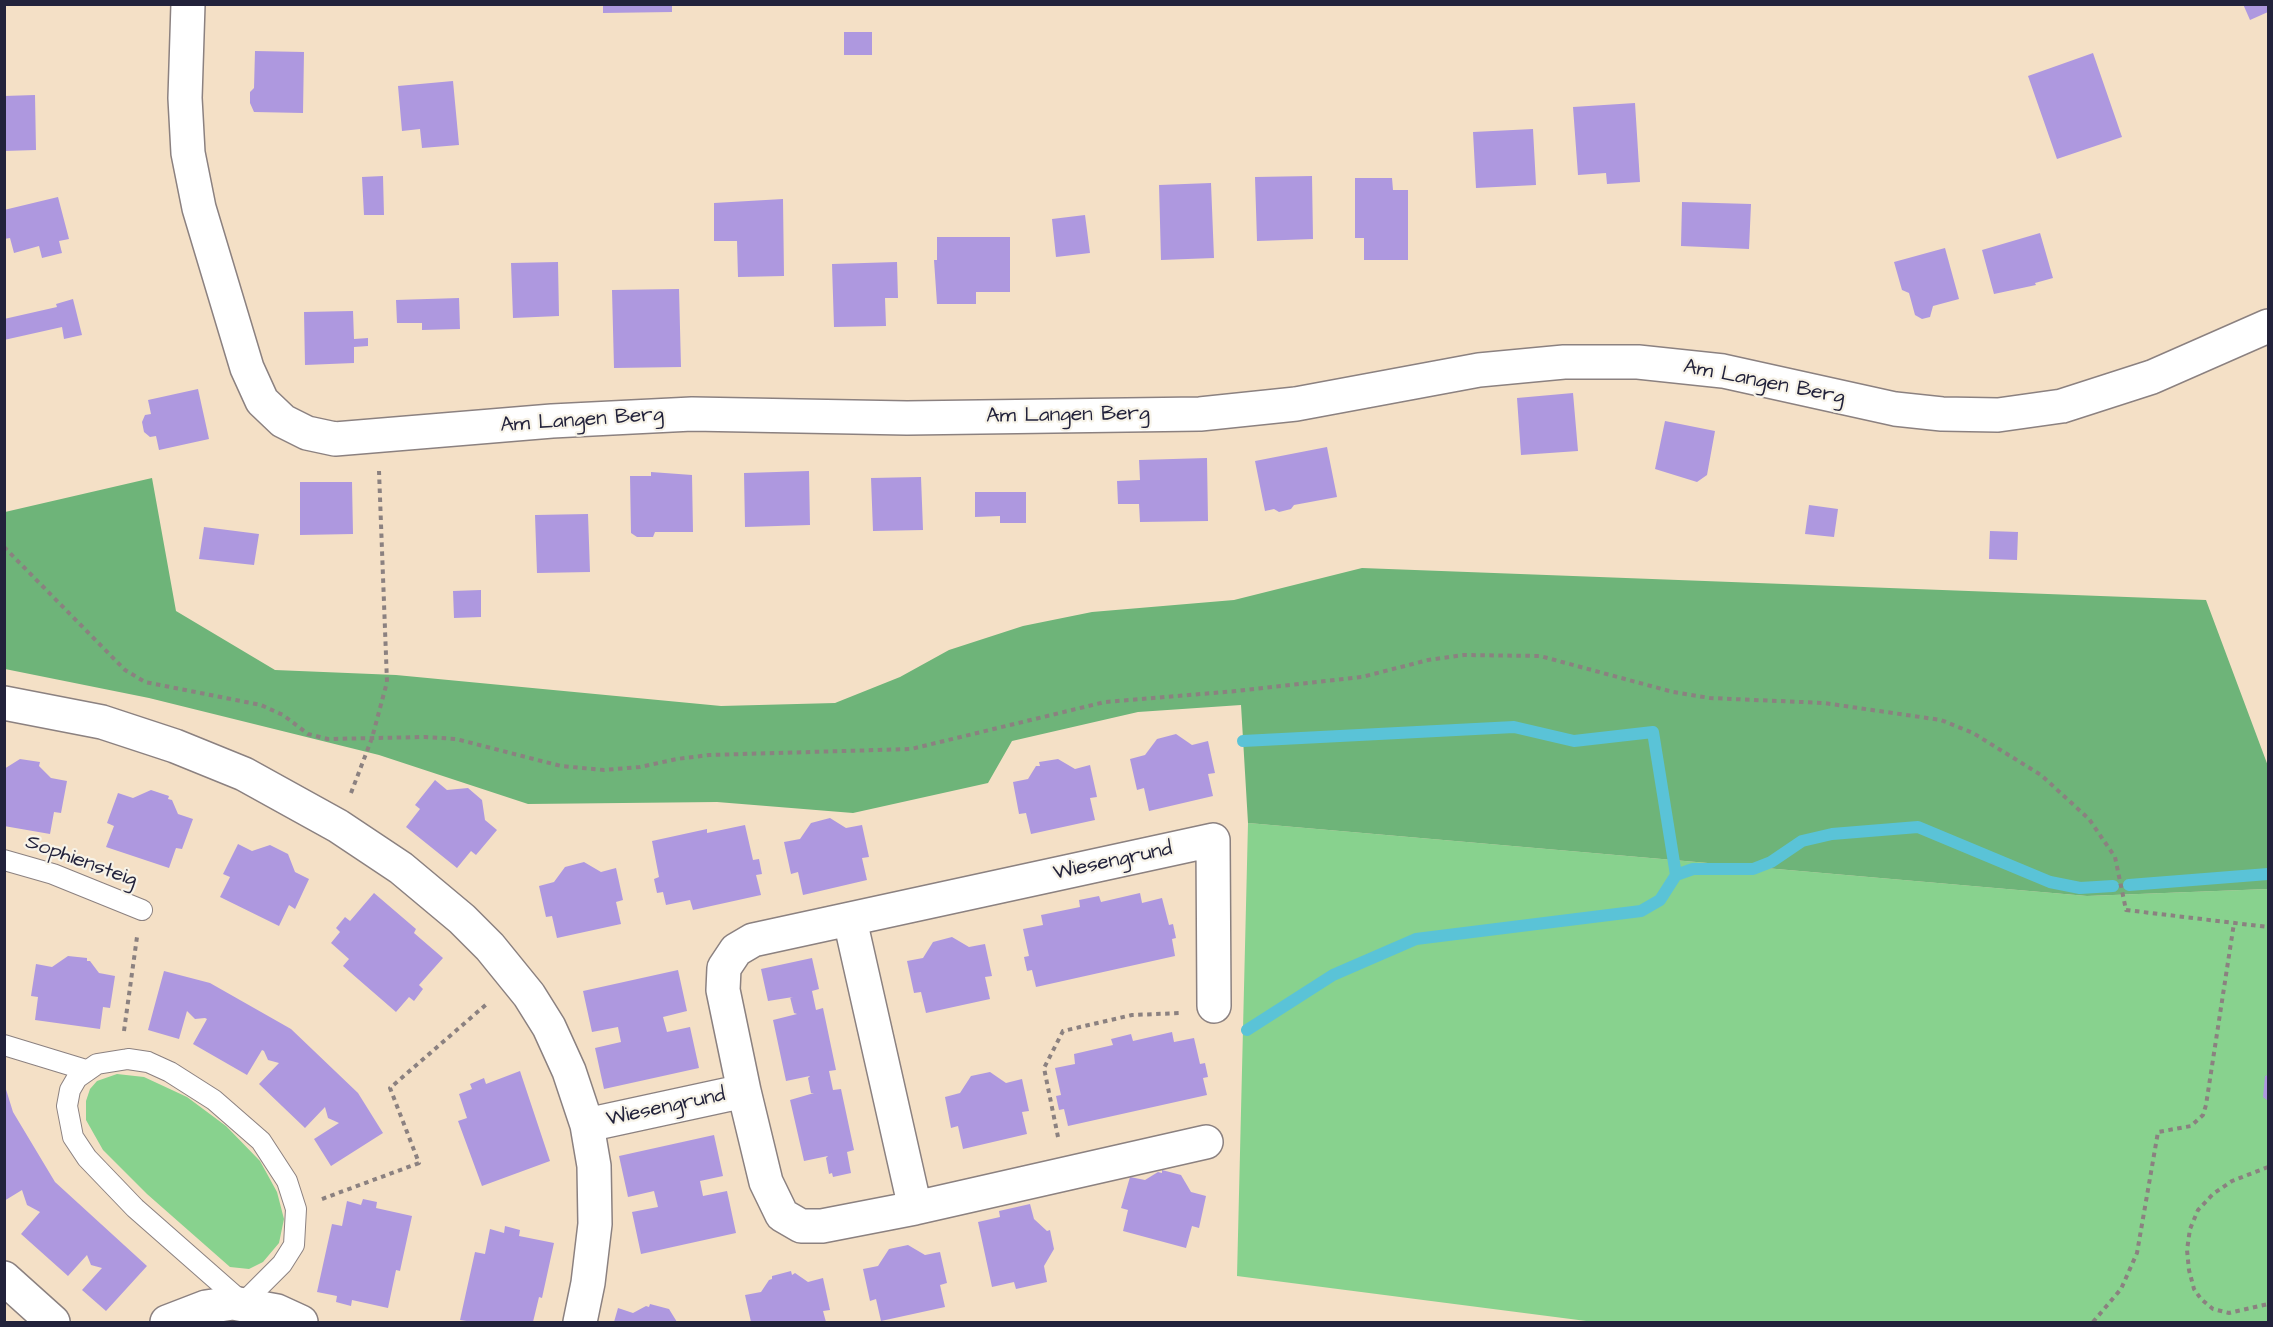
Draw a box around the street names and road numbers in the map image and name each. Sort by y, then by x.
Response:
street label: Am Langen Berg [1681,355,1847,411]
street label: Am Langen Berg [986,402,1150,430]
street label: Am Langen Berg [499,403,665,439]
street label: Sophiensteig [22,830,140,894]
street label: Wiesengrund [1051,837,1175,887]
street label: Wiesengrund [604,1083,728,1133]

